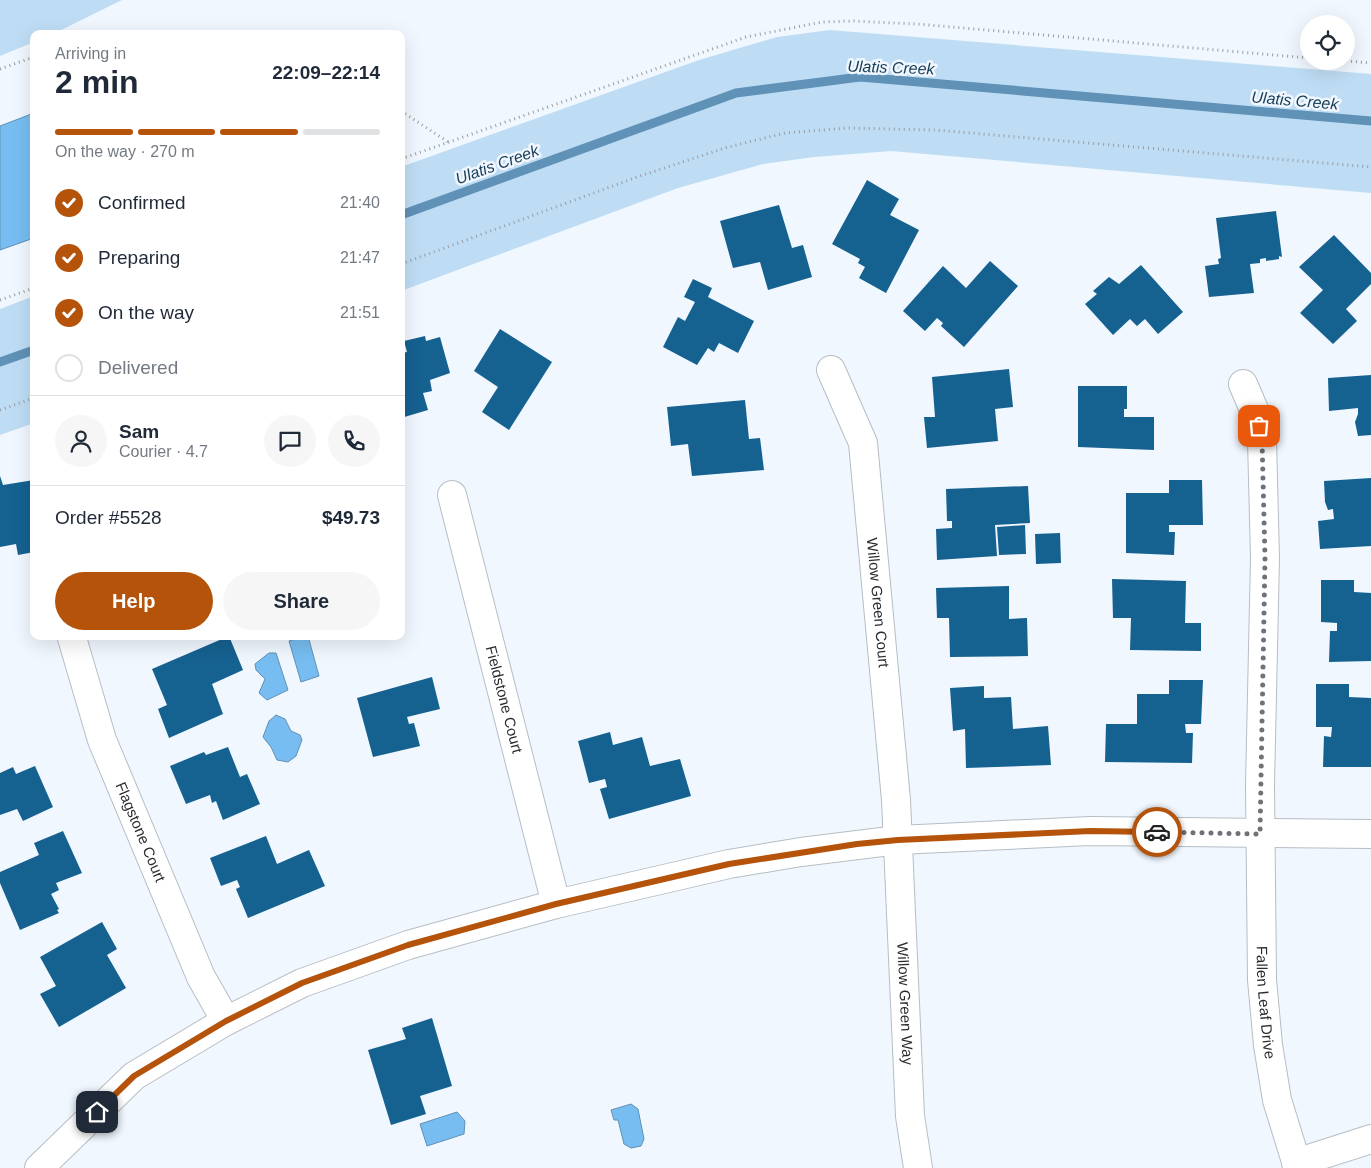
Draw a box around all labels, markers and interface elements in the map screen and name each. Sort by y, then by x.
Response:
map controls [1300,15,1355,70]
button: locate [1300,15,1355,70]
text: Arriving in [55,45,126,62]
water label: Ulatis Creek [847,57,936,78]
text: 22:09–22:14 [272,62,380,83]
text: 2 min [55,64,139,100]
water label: Ulatis Creek [1251,88,1340,113]
water label: Ulatis Creek [453,141,542,187]
text: On the way · 270 m [55,143,195,160]
icon: check [55,189,83,217]
text: Confirmed [98,192,186,213]
text: 21:40 [340,194,380,211]
icon: check [55,244,83,272]
text: Preparing [98,247,180,268]
text: 21:47 [340,249,380,266]
icon: check [55,299,83,327]
text: On the way [98,302,194,323]
text: 21:51 [340,304,380,321]
text: Delivered [98,357,178,378]
pin [1238,405,1280,447]
icon: bag [1245,412,1273,440]
button: person [55,415,107,467]
button: chat [264,415,316,467]
button: phone [328,415,380,467]
text: Sam [119,421,159,442]
text: Courier · 4.7 [119,443,208,460]
text: Order #5528 [55,507,162,528]
text: $49.73 [322,507,380,528]
street label: Willow Green Court [864,537,893,669]
button: Help [55,572,213,630]
button: Share [223,572,380,630]
street label: Fieldstone Court [483,644,526,756]
street label: Flagstone Court [112,779,170,885]
courier [1132,807,1182,857]
icon: car [1143,818,1171,846]
street label: Willow Green Way [894,942,917,1066]
street label: Fallen Leaf Drive [1254,946,1279,1060]
pin [76,1091,118,1133]
icon: home [83,1098,111,1126]

